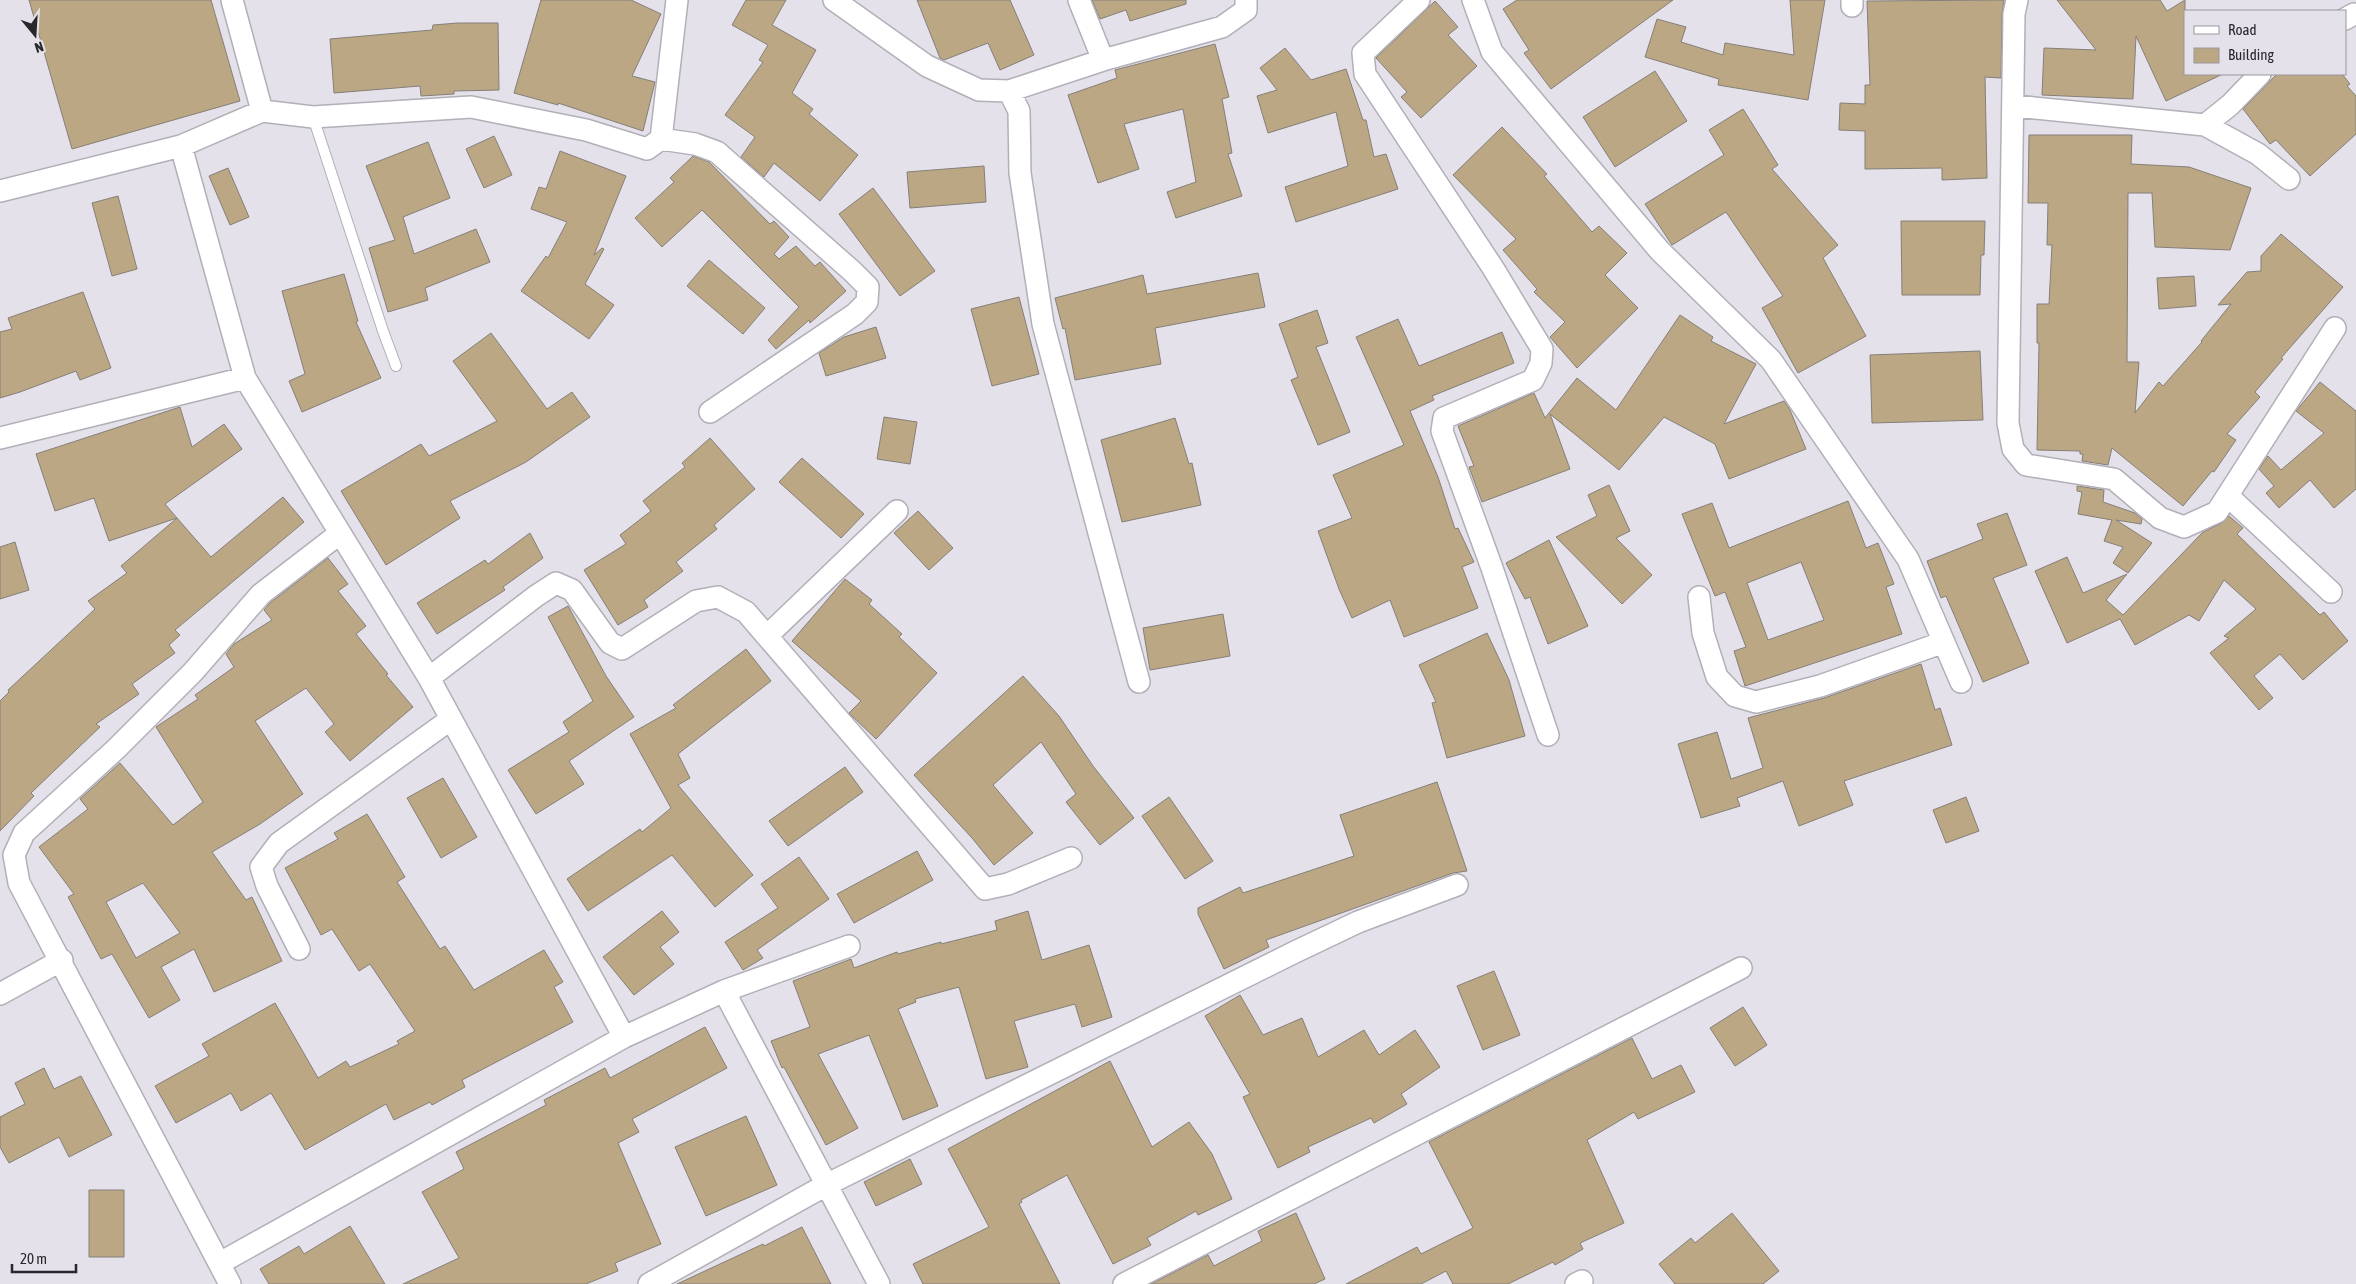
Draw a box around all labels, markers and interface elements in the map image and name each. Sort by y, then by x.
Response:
north arrow [10,10,60,60]
legend [2184,10,2346,75]
text: Road [2228,21,2257,38]
text: N [33,38,45,56]
text: Building [2228,46,2274,63]
scale bar [12,1242,76,1274]
text: 20 m [20,1250,47,1267]

